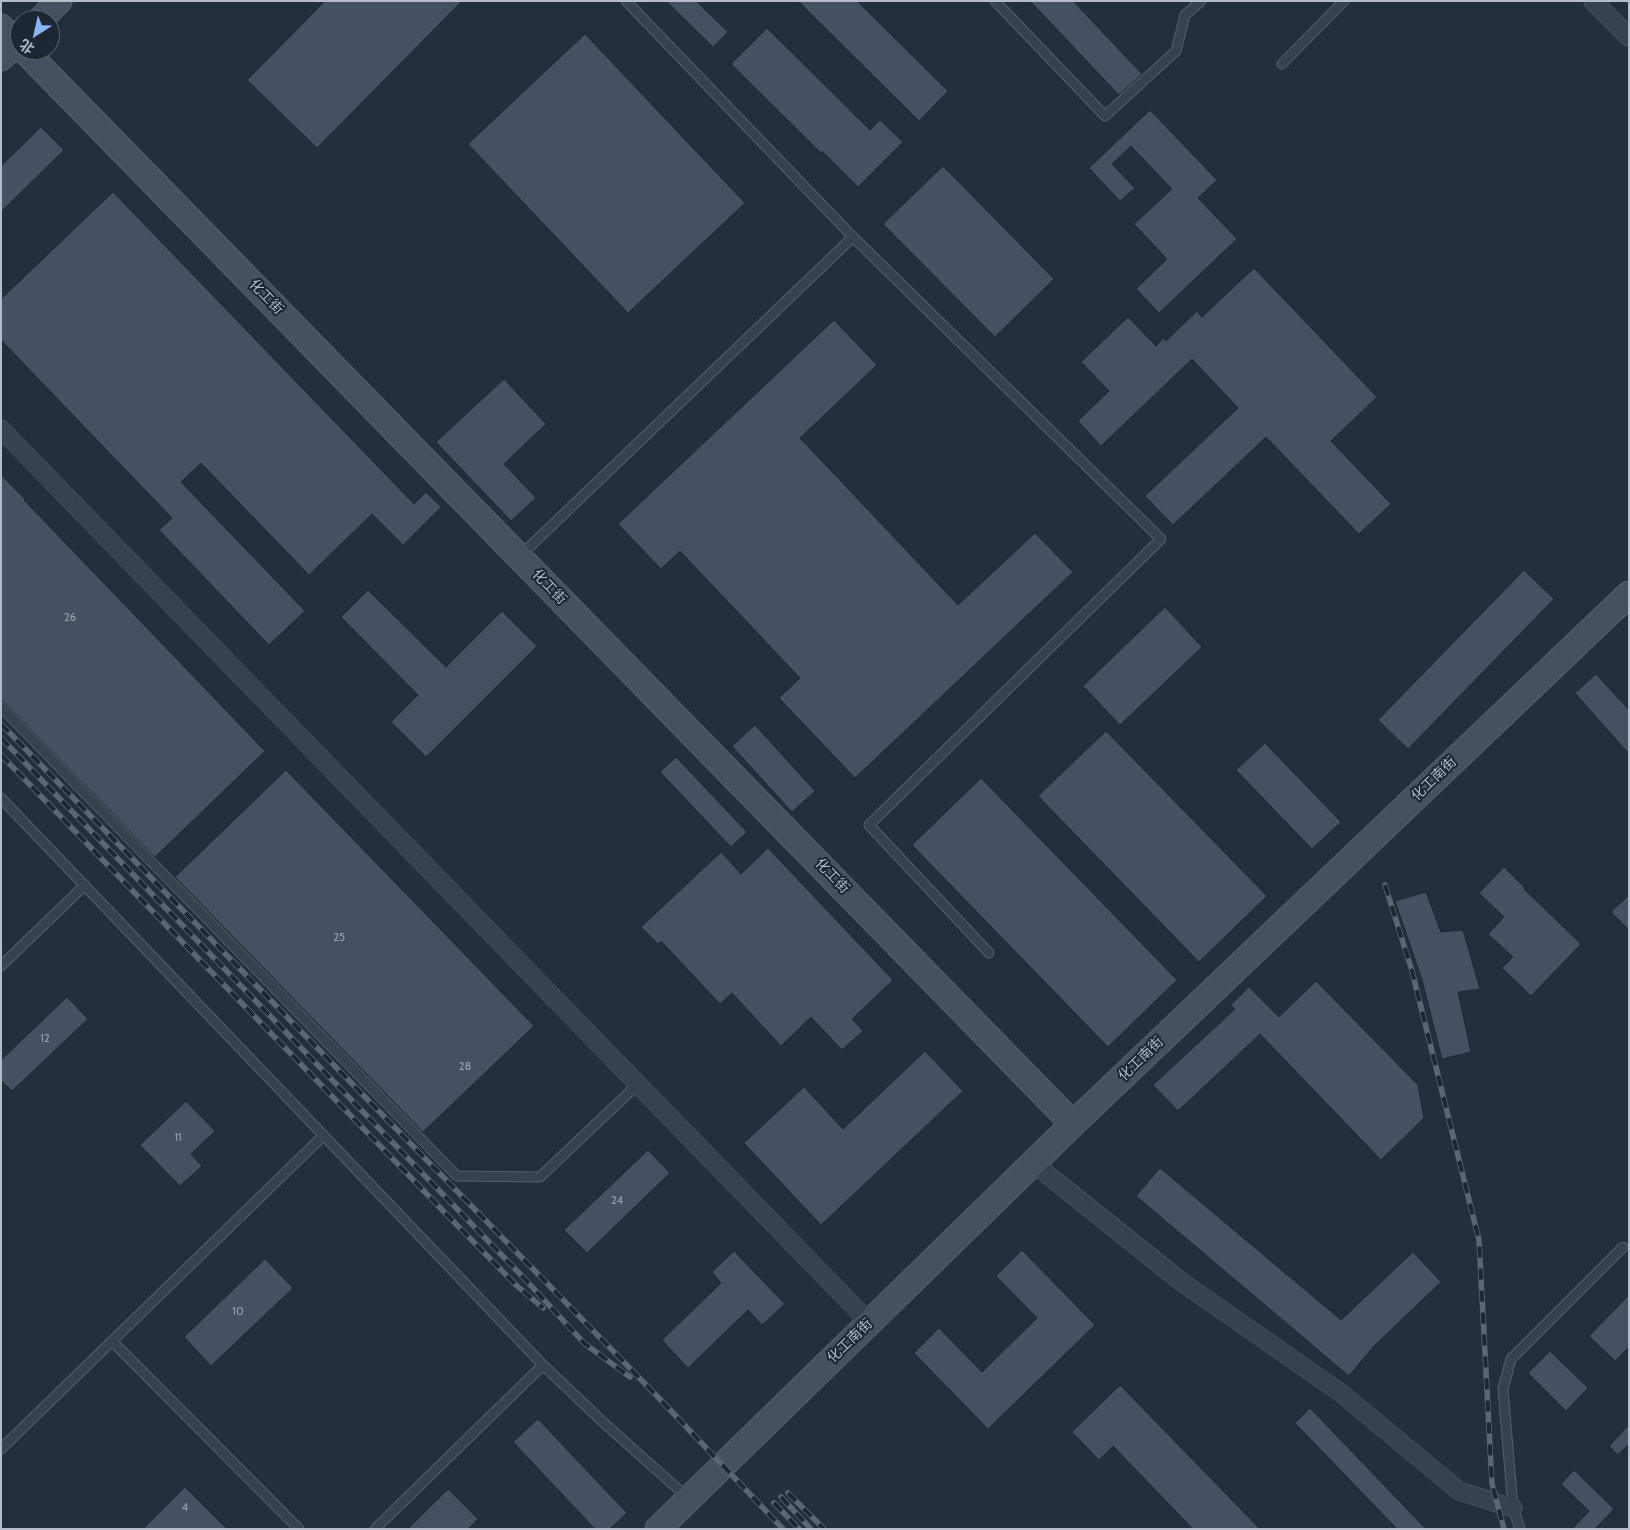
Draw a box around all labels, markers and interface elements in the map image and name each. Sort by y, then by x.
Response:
north arrow [10,10,60,60]
text: 北 [16,35,38,58]
street label: 化工街 [245,276,287,318]
street label: 化工街 [528,566,570,608]
house number: 26 [64,611,76,625]
street label: 化工南街 [1408,754,1460,804]
street label: 化工街 [811,855,853,897]
house number: 25 [333,931,345,945]
house number: 12 [40,1032,50,1046]
street label: 化工南街 [1115,1034,1167,1084]
house number: 28 [459,1060,471,1074]
house number: 11 [174,1131,182,1145]
house number: 24 [611,1194,623,1208]
house number: 10 [232,1305,244,1319]
street label: 化工南街 [824,1316,876,1366]
house number: 4 [182,1501,188,1515]

